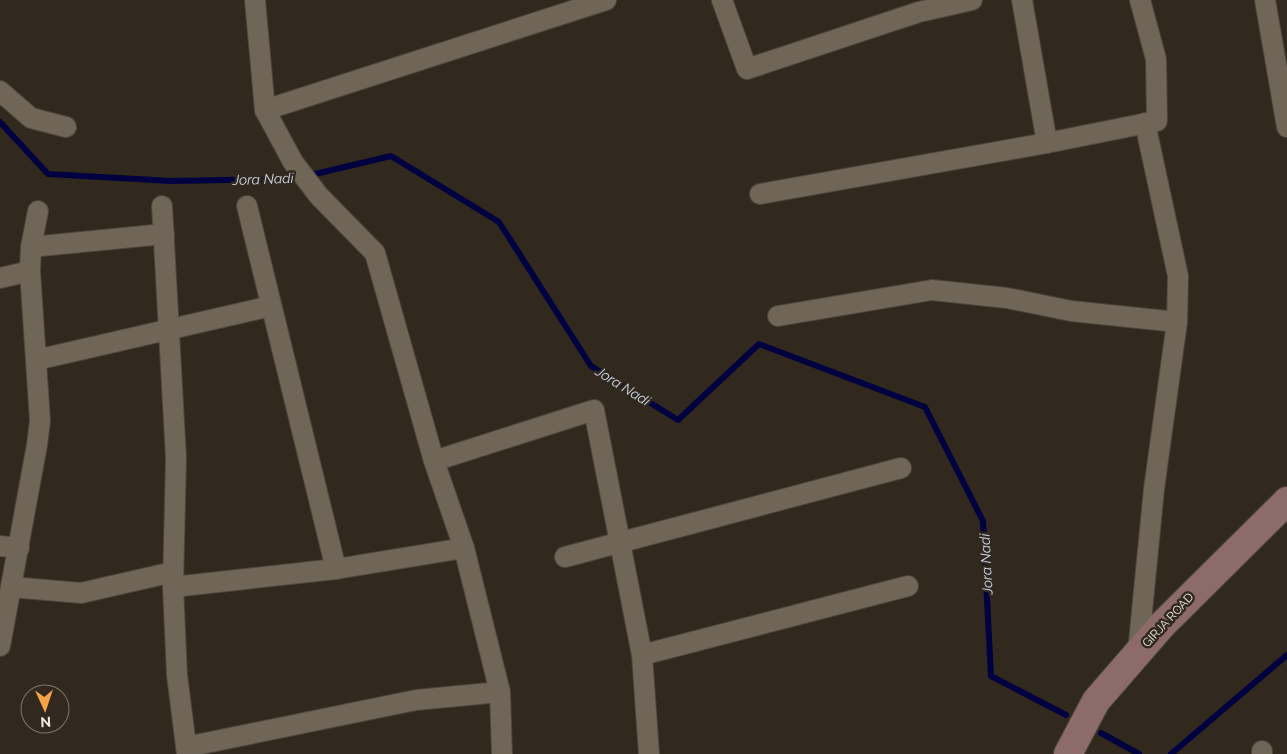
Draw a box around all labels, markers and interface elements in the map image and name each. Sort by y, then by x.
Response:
water label: Jora Nadi [231,170,295,188]
water label: Jora Nadi [592,363,654,409]
water label: Jora Nadi [976,532,996,596]
street label: GIRJA ROAD [1139,590,1197,650]
north arrow [20,684,70,734]
text: N [40,714,51,730]

